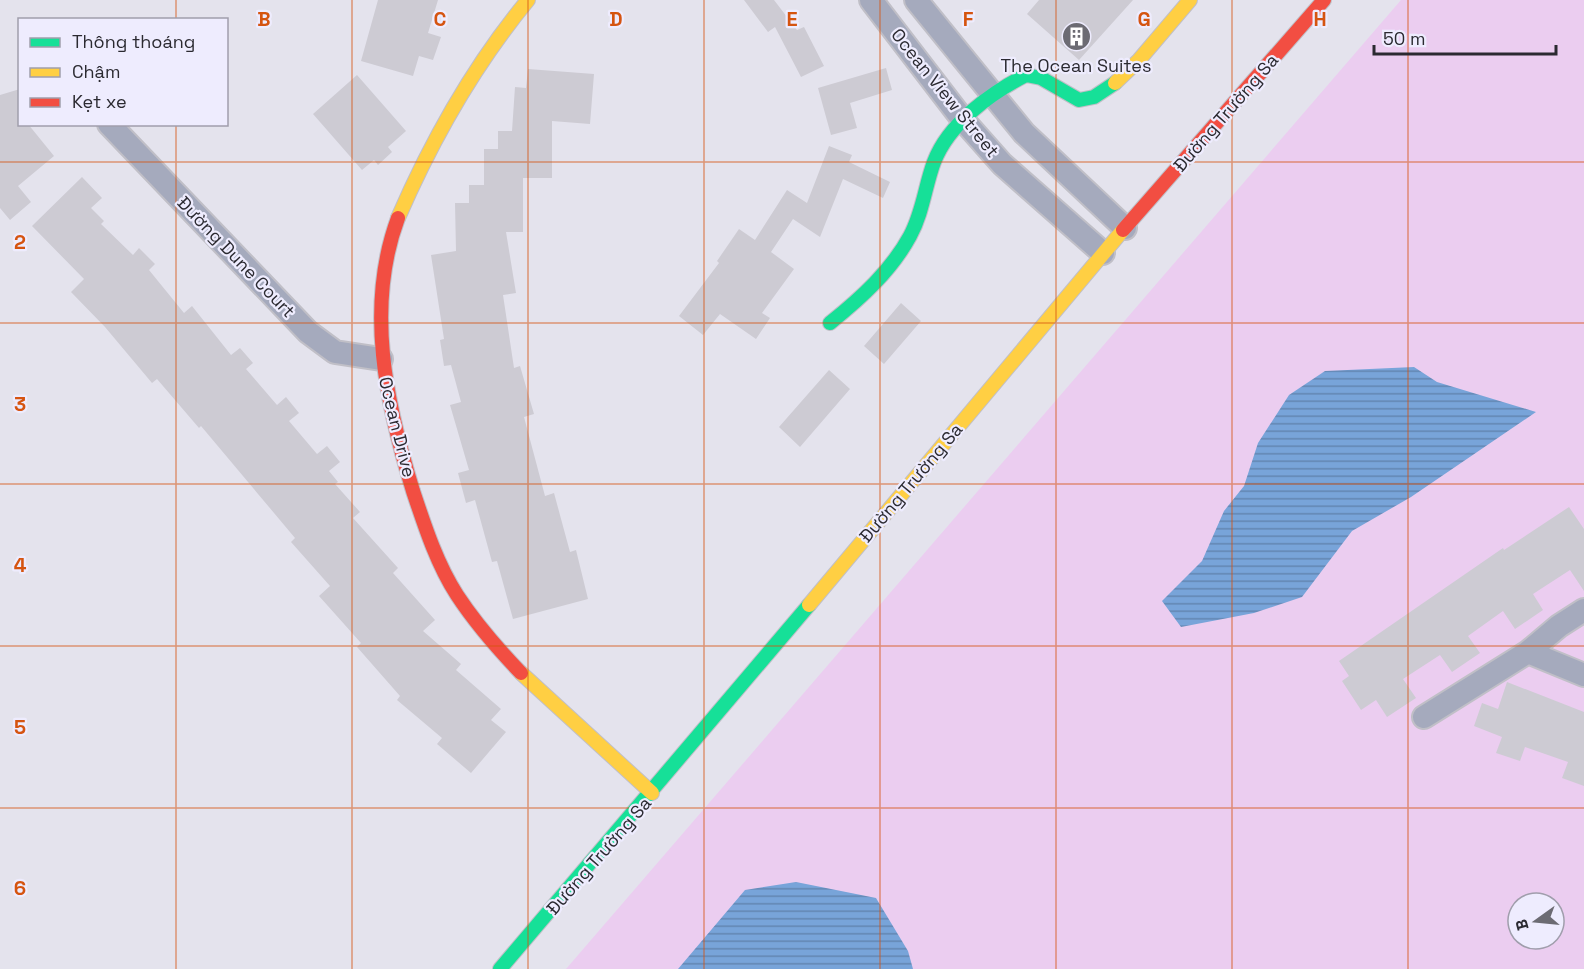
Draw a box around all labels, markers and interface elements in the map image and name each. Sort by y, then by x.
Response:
text: B [257,6,271,32]
text: C [434,6,447,32]
text: D [609,6,623,32]
text: E [786,6,798,32]
text: F [963,6,974,32]
text: G [1137,6,1151,32]
text: H [1313,6,1327,32]
legend [18,18,228,126]
scale bar [1374,18,1556,56]
building icon: The Ocean Suites [1060,21,1092,53]
street label: Ocean View Street [886,24,1004,162]
text: 50 m [1383,27,1425,50]
text: Thông thoáng [72,30,195,53]
street label: Đường Trường Sa [1168,49,1283,176]
place label: The Ocean Suites [1001,54,1151,77]
text: Chậm [72,60,120,83]
text: Kẹt xe [72,90,127,113]
street label: Đường Dune Court [173,191,300,322]
text: 2 [14,229,26,255]
street label: Ocean Drive [374,374,421,479]
text: 3 [14,391,26,417]
street label: Đường Trường Sa [854,418,967,547]
text: 4 [14,552,27,578]
text: 5 [14,714,26,740]
street label: Đường Trường Sa [541,792,656,919]
text: 6 [14,875,26,901]
north arrow [1506,891,1566,951]
text: B [1510,917,1534,933]

